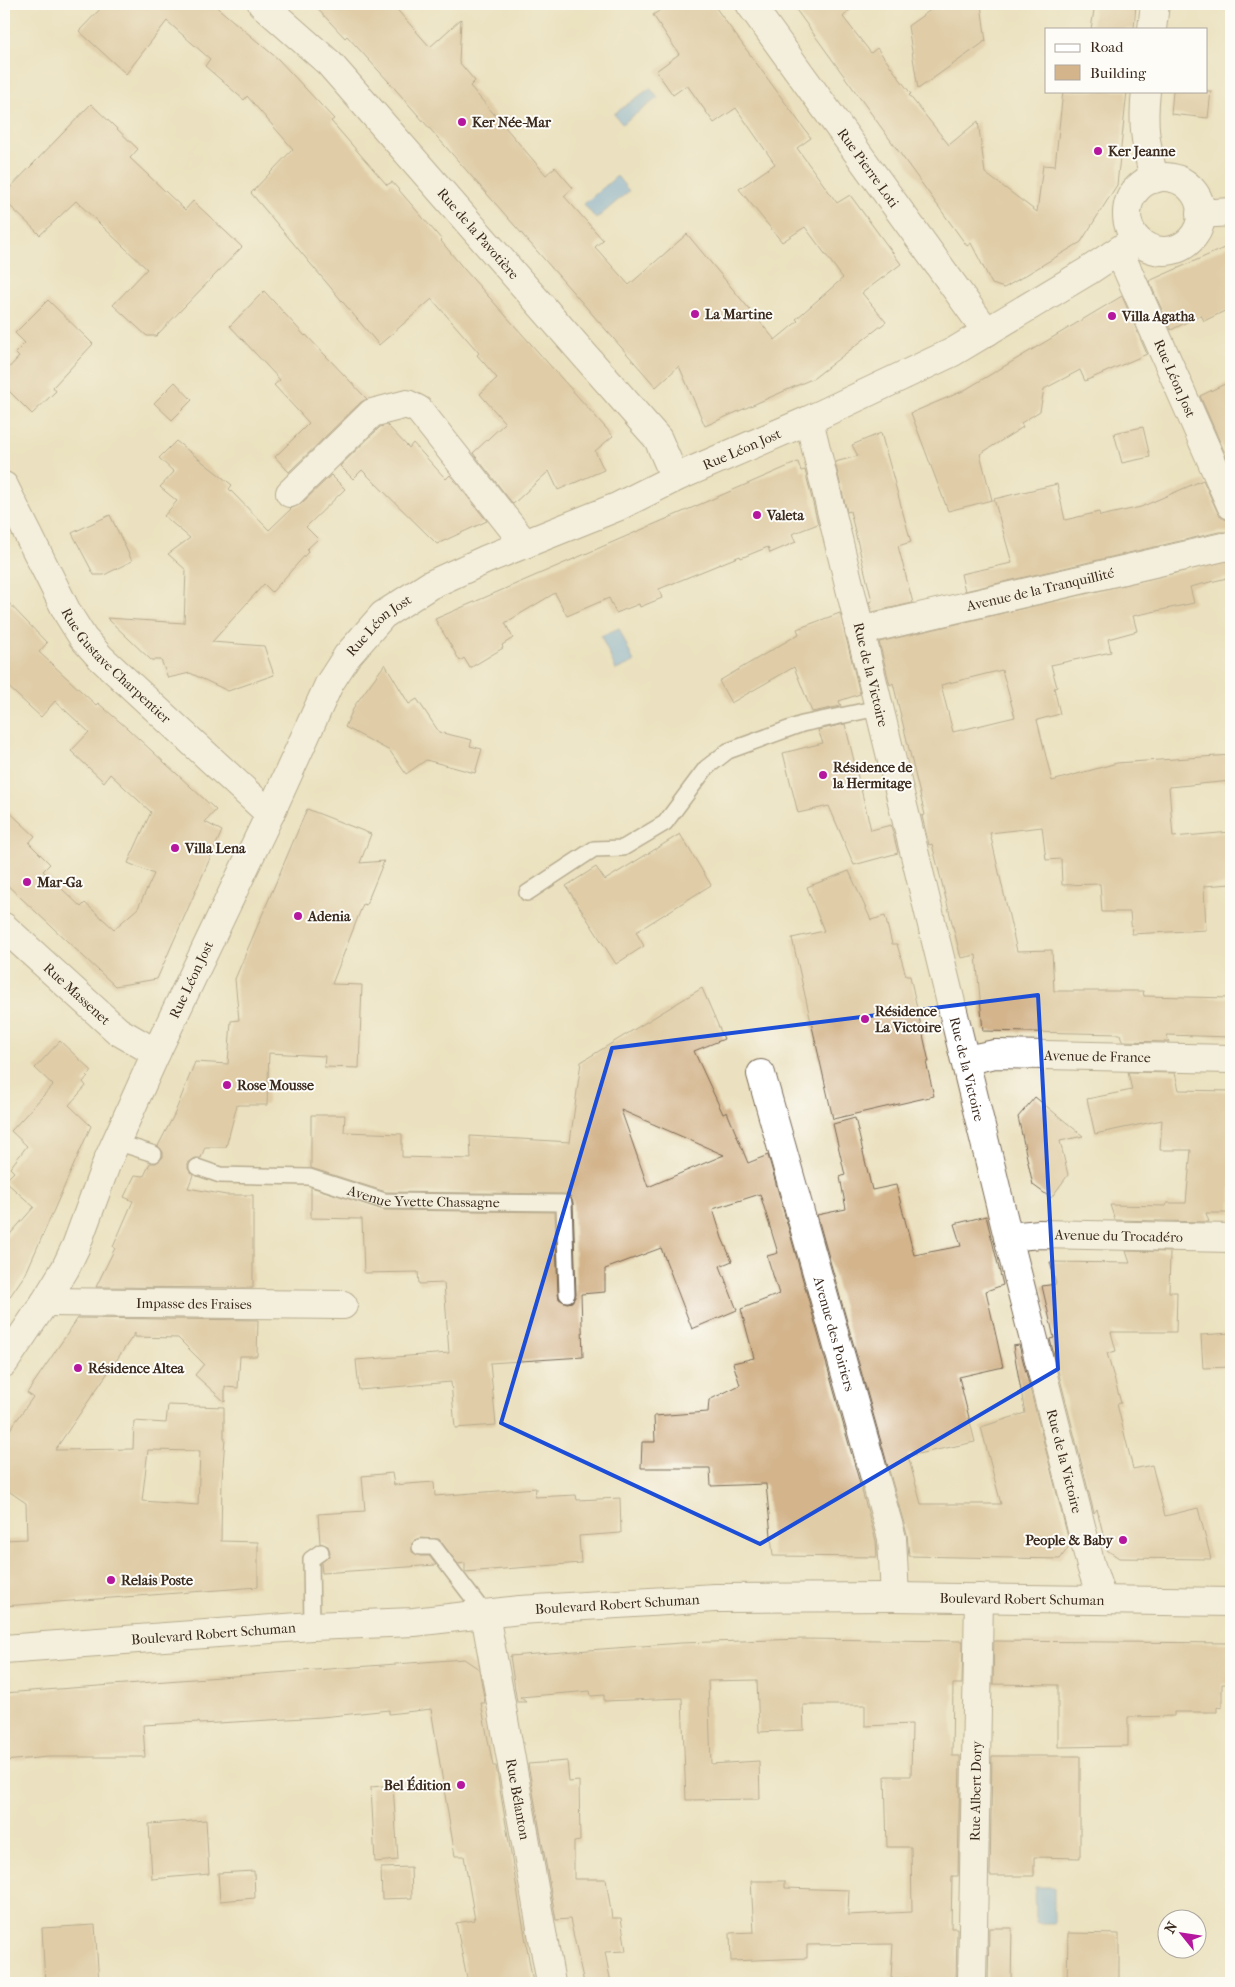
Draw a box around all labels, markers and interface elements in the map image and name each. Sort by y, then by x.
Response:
legend [1045,28,1208,92]
text: Road [1090,38,1124,56]
text: Building [1090,64,1147,82]
place label: Ker Née-Mar [472,114,552,131]
marker: Ker Née-Mar [456,116,468,128]
street label: Rue Pierre Loti [834,125,903,211]
place label: Ker Jeanne [1108,143,1175,160]
marker: Ker Jeanne [1092,145,1104,157]
street label: Rue de la Pavotière [434,184,523,283]
place label: La Martine [705,306,772,323]
marker: La Martine [689,308,701,320]
place label: Villa Agatha [1121,308,1195,325]
marker: Villa Agatha [1106,310,1118,322]
street label: Rue Léon Jost [1150,336,1200,420]
street label: Rue Léon Jost [700,425,783,474]
place label: Valeta [766,507,804,524]
marker: Valeta [751,509,763,521]
street label: Avenue de la Tranquillité [964,564,1116,615]
street label: Rue Léon Jost [342,591,414,660]
street label: Rue Gustave Charpentier [58,605,175,727]
street label: Rue de la Victoire [850,621,892,729]
place label: Résidence de la Hermitage [832,759,912,792]
marker: Résidence de la Hermitage [817,769,829,781]
place label: Villa Lena [184,840,246,857]
marker: Villa Lena [169,842,181,854]
place label: Mar-Ga [36,874,83,891]
marker: Mar-Ga [21,876,33,888]
place label: Adenia [307,908,351,925]
marker: Adenia [292,910,304,922]
street label: Rue Léon Jost [165,938,217,1021]
street label: Rue Massenet [40,959,114,1028]
place label: Résidence La Victoire [875,1003,941,1036]
marker: Résidence La Victoire [859,1013,871,1025]
street label: Rue de la Victoire [946,1015,988,1123]
street label: Avenue de France [1043,1047,1151,1066]
place label: Rose Mousse [237,1077,314,1094]
marker: Rose Mousse [221,1079,233,1091]
street label: Avenue Yvette Chassagne [344,1181,500,1211]
street label: Avenue du Trocadéro [1053,1226,1183,1245]
street label: Avenue des Poiriers [810,1274,859,1393]
street label: Impasse des Fraises [136,1294,252,1313]
place label: Résidence Altea [88,1360,185,1377]
marker: Résidence Altea [72,1362,84,1374]
street label: Rue de la Victoire [1043,1407,1086,1515]
place label: People & Baby [1025,1532,1115,1549]
marker: People & Baby [1117,1534,1129,1546]
place label: Relais Poste [121,1572,193,1589]
marker: Relais Poste [105,1574,117,1586]
street label: Boulevard Robert Schuman [939,1589,1105,1609]
street label: Boulevard Robert Schuman [534,1590,700,1618]
street label: Boulevard Robert Schuman [131,1619,296,1648]
street label: Rue Albert Dory [966,1740,985,1841]
street label: Rue Bélanton [502,1757,534,1841]
place label: Bel Édition [384,1776,452,1794]
marker: Bel Édition [455,1779,467,1791]
north arrow [1158,1910,1208,1960]
text: N [1161,1919,1181,1937]

